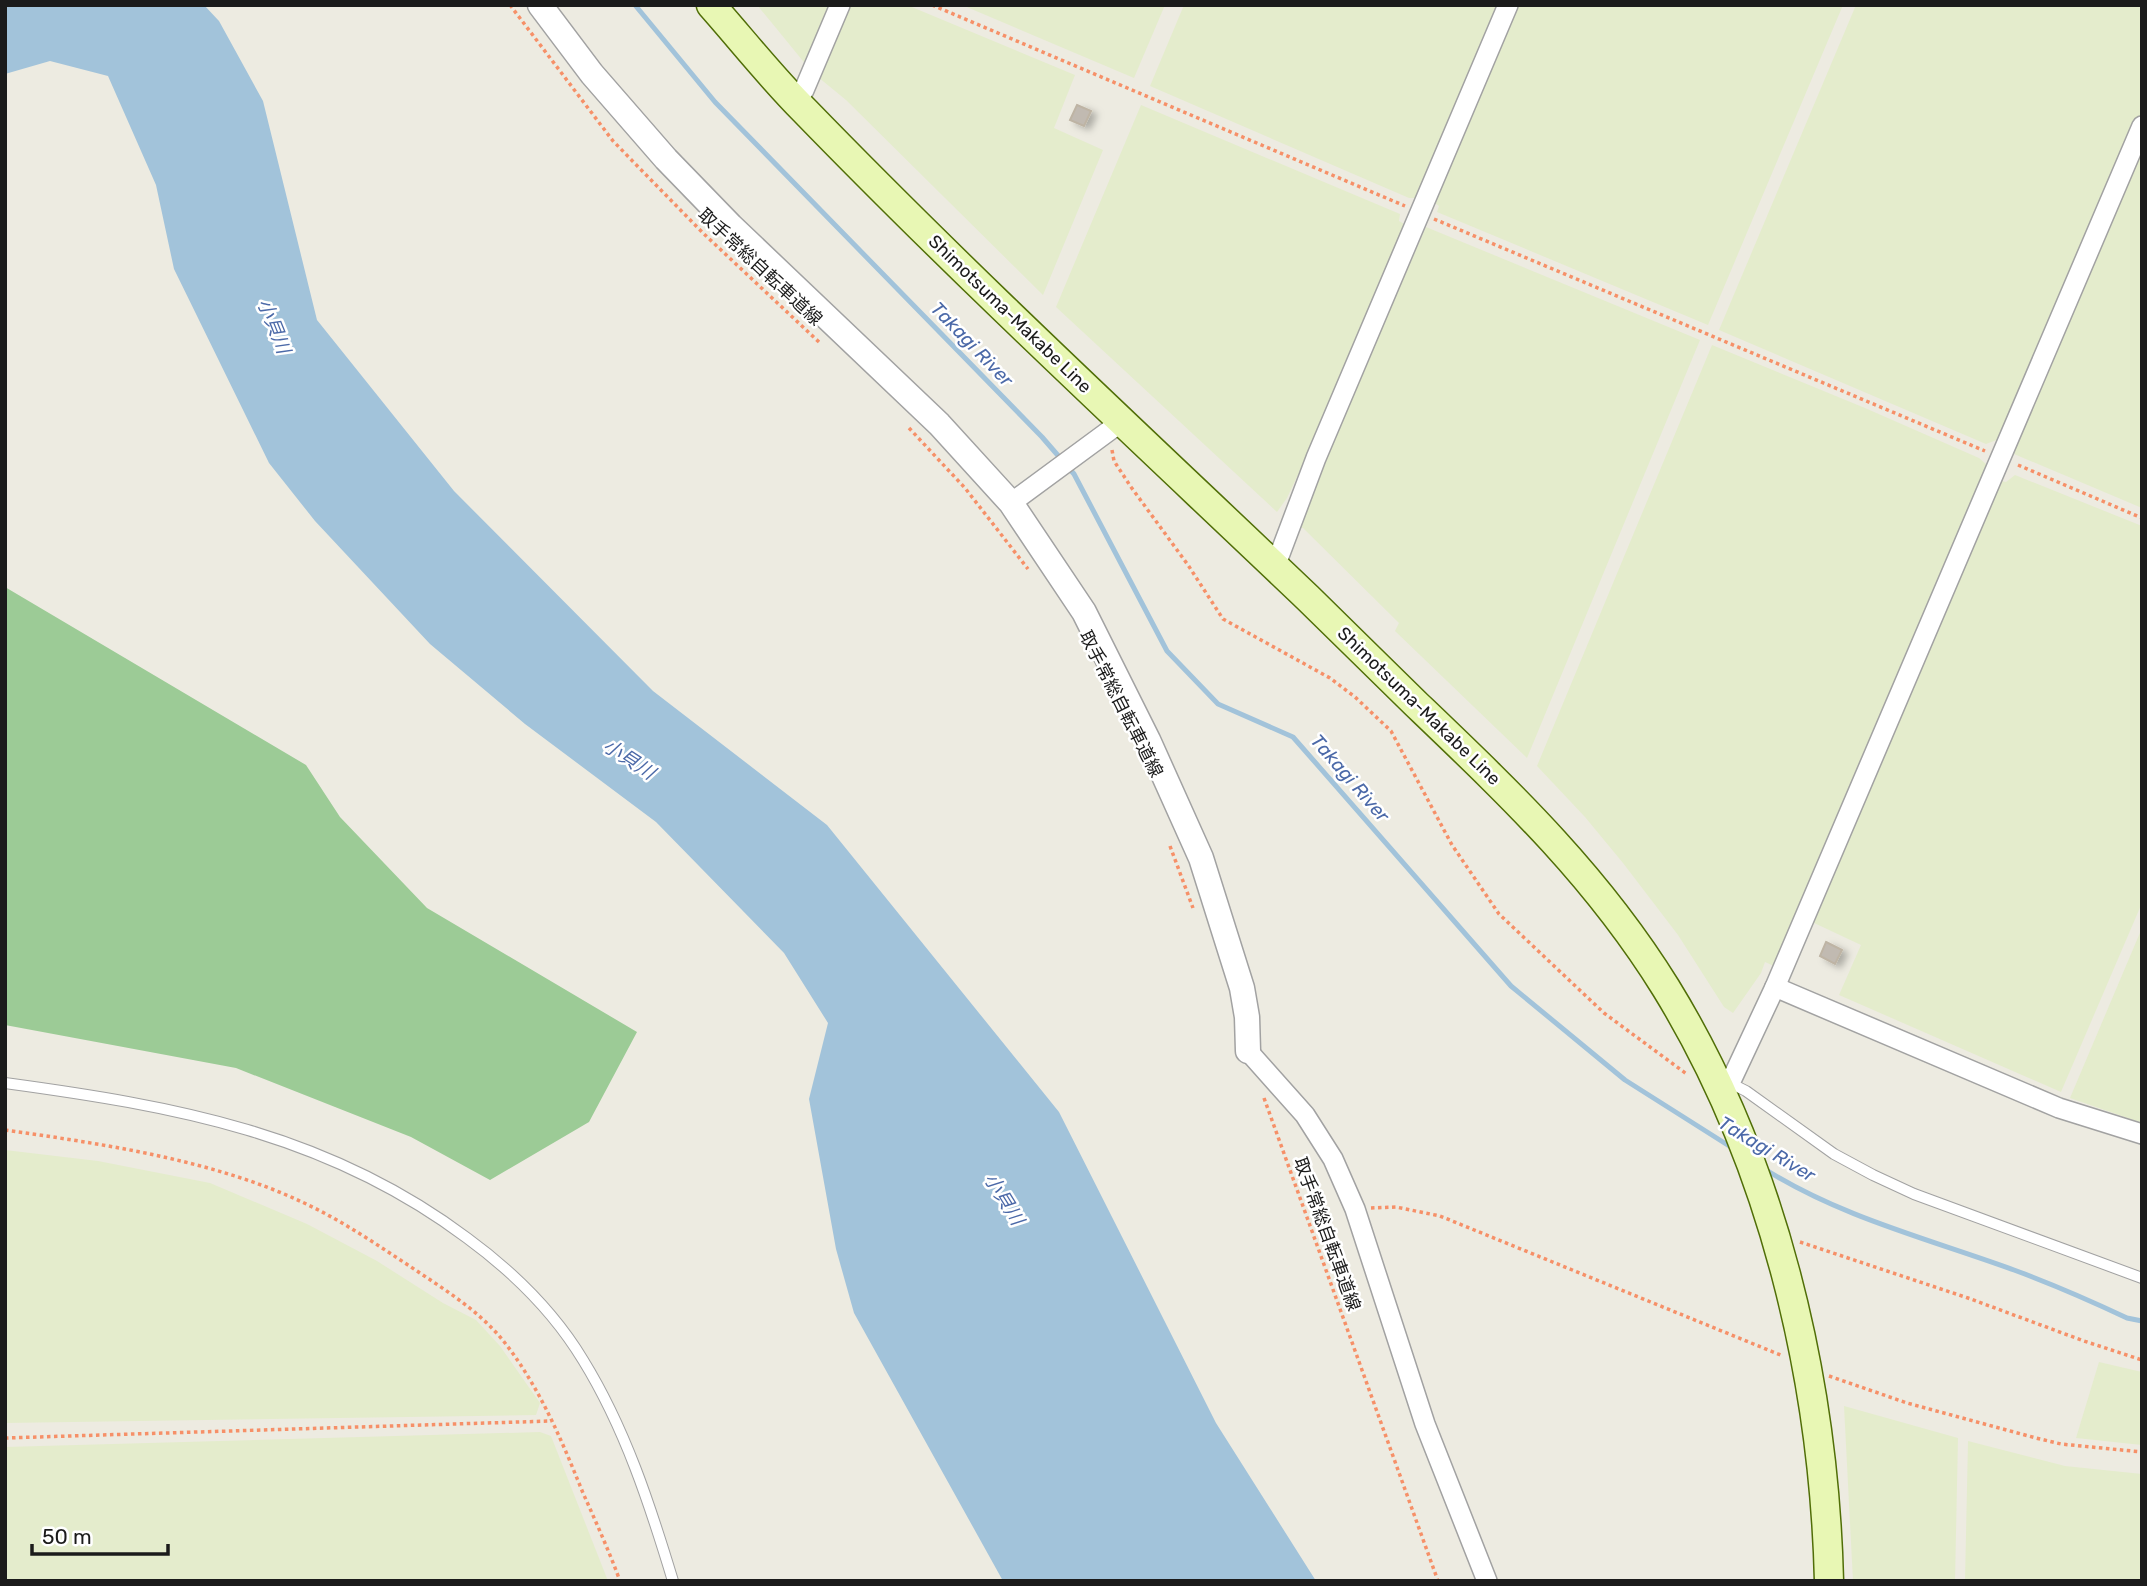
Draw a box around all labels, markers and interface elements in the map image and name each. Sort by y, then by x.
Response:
street label: 取手常総自転車道線 [693,204,827,330]
street label: Shimotsuma-Makabe Line [924,230,1096,398]
water label: 小貝川 [253,295,296,359]
water label: Takagi River [926,297,1019,392]
street label: Shimotsuma-Makabe Line [1333,622,1505,790]
street label: 取手常総自転車道線 [1074,627,1168,781]
water label: Takagi River [1306,729,1395,827]
water label: 小貝川 [599,734,661,785]
water label: Takagi River [1714,1111,1820,1187]
street label: 取手常総自転車道線 [1289,1154,1365,1314]
water label: 小貝川 [979,1169,1030,1231]
scale bar [32,1512,168,1556]
text: 50 m [42,1524,92,1549]

